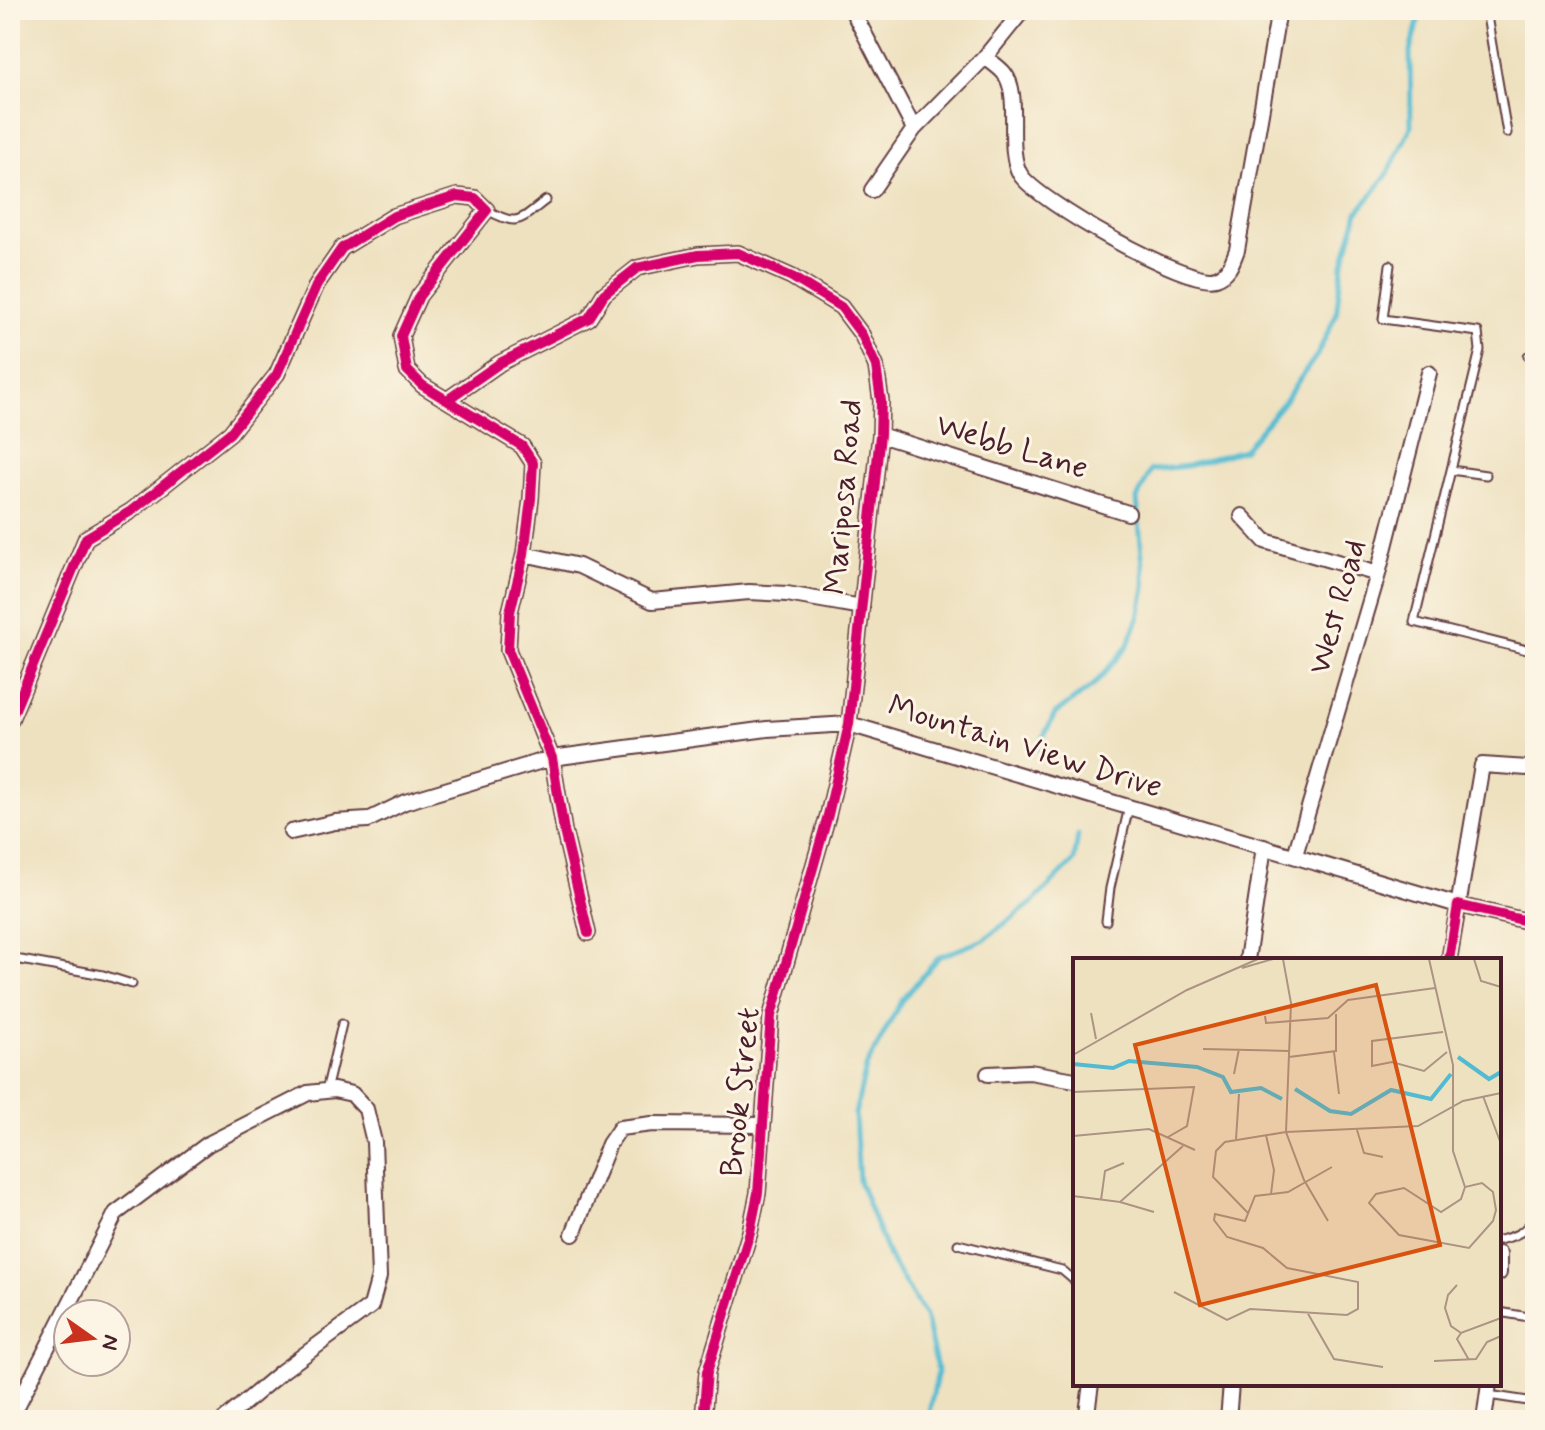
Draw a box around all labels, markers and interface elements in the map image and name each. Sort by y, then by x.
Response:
street label: Mariposa Road [815,397,873,597]
street label: Webb Lane [931,404,1093,490]
street label: West Road [1299,535,1377,679]
street label: Mountain View Drive [883,685,1167,809]
inset map [1073,958,1501,1386]
street label: Brook Street [711,1005,771,1179]
north arrow [52,1298,132,1378]
text: N [94,1332,125,1353]

